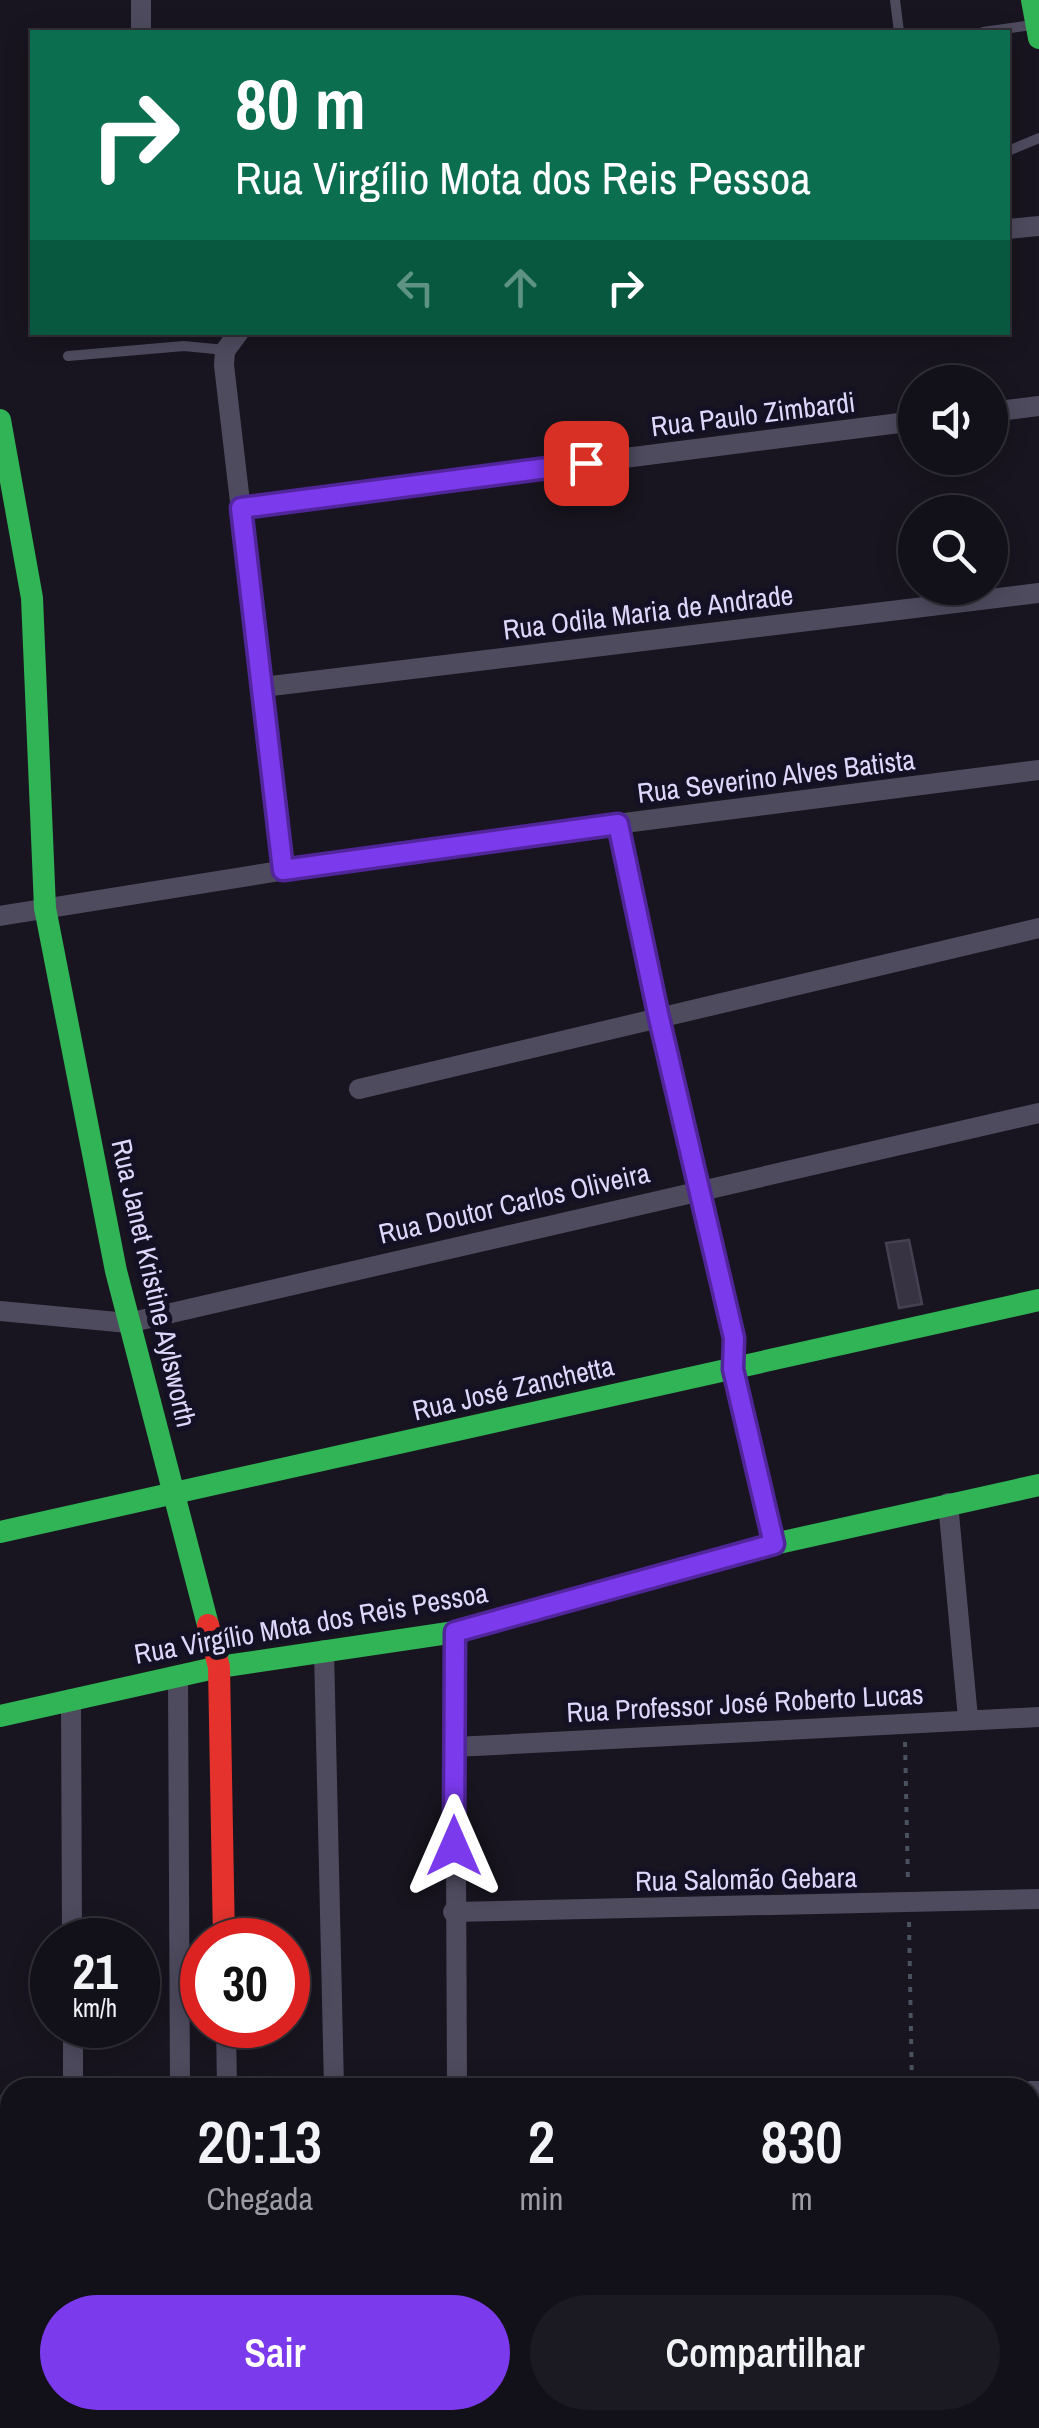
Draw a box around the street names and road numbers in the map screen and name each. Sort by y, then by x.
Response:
street label: Rua Paulo Zimbardi [649,383,857,445]
street label: Rua Odila Maria de Andrade [501,575,795,649]
street label: Rua Severino Alves Batista [635,740,917,812]
street label: Rua Janet Kristine Aylsworth [102,1135,206,1431]
street label: Rua Doutor Carlos Oliveira [375,1153,653,1253]
street label: Rua José Zanchetta [409,1346,618,1430]
street label: Rua Virgílio Mota dos Reis Pessoa [131,1573,491,1673]
street label: Rua Professor José Roberto Lucas [566,1675,924,1731]
street label: Rua Salomão Gebara [635,1858,858,1900]

